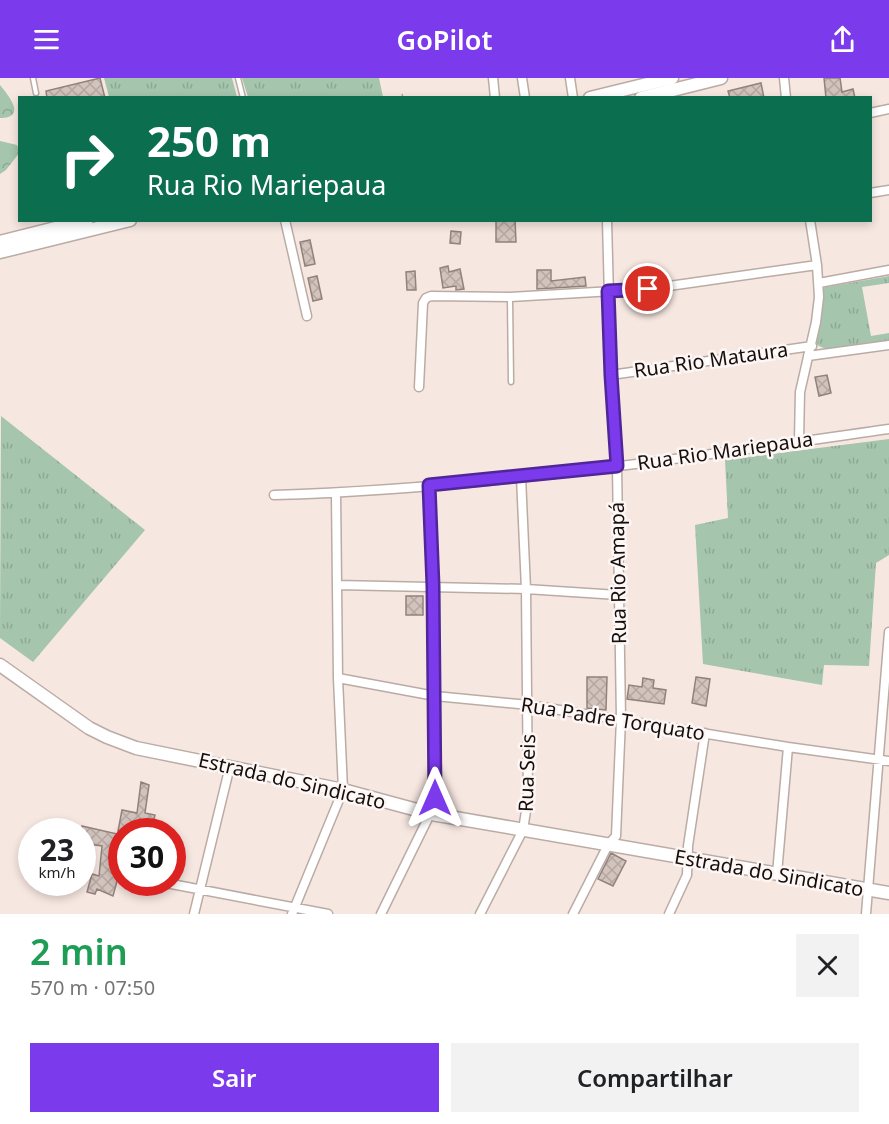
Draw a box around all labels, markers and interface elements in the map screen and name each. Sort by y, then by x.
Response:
text: GoPilot [397,21,492,58]
icon: menu [30,23,63,56]
icon: share [826,23,859,56]
text: 250 m [147,112,271,169]
icon: right [48,120,126,198]
text: Rua Rio Mariepaua [147,166,386,203]
pin [622,263,673,314]
icon: arrive [631,272,664,305]
street label: Rua Rio Mataura [632,335,790,384]
street label: Rua Rio Mariepaua [635,425,815,476]
street label: Rua Rio Amapá [603,502,632,644]
street label: Rua Padre Torquato [519,691,707,746]
street label: Rua Seis [512,733,541,813]
street label: Estrada do Sindicato [196,746,388,815]
position arrow [403,766,467,830]
speed limit sign: 30 [108,818,186,896]
text: 23 [40,829,74,870]
street label: Estrada do Sindicato [672,843,866,902]
text: km/h [39,862,75,882]
text: 2 min [30,927,128,976]
button: close [796,934,859,997]
text: 570 m · 07:50 [30,974,155,1001]
button: Sair [30,1043,439,1112]
button: Compartilhar [451,1043,859,1112]

